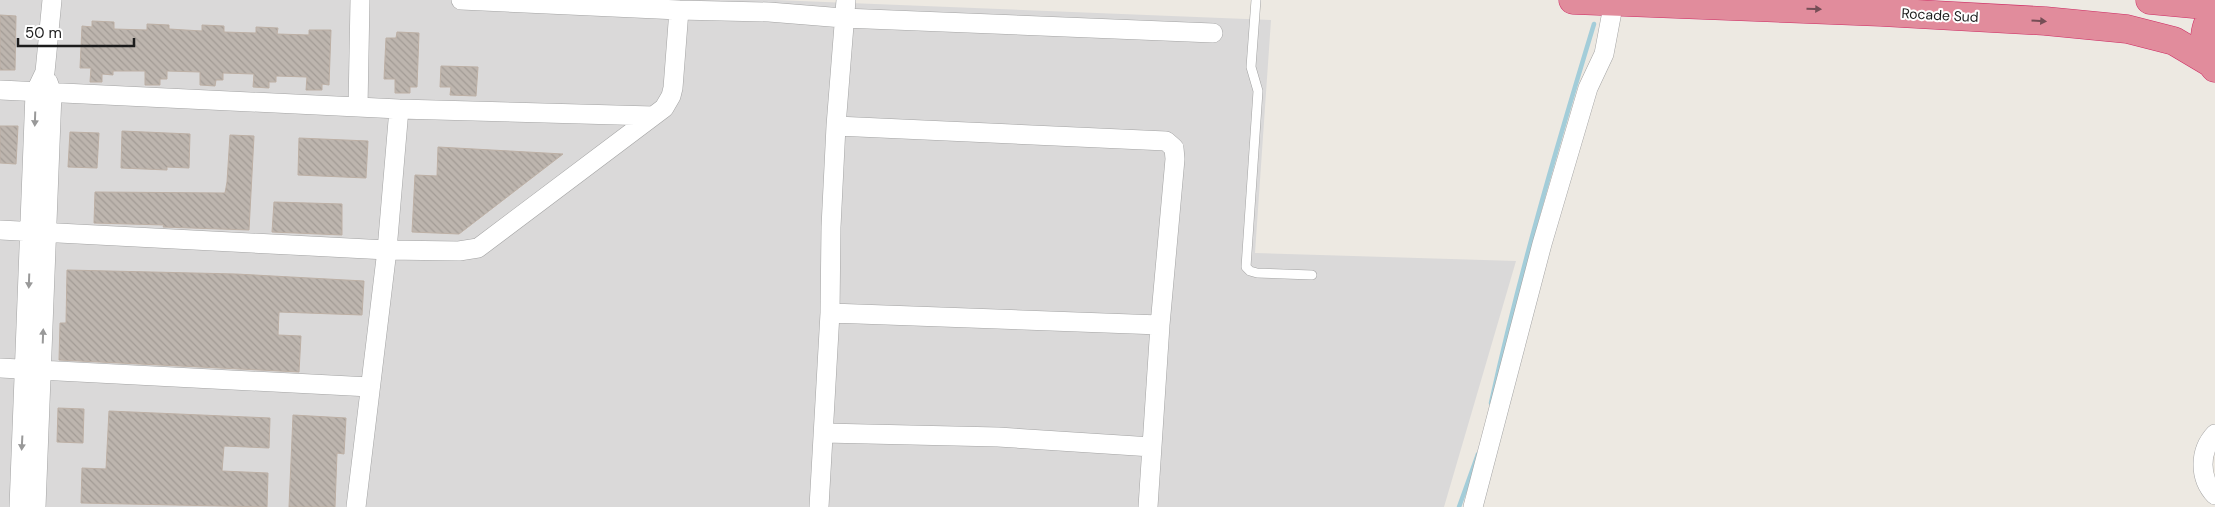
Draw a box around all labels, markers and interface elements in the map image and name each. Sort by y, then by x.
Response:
street label: Rocade Sud [1901,4,1979,26]
one-way arrow [1806,6,1822,14]
scale bar [18,15,134,47]
one-way arrow [2032,17,2048,25]
text: 50 m [25,23,62,43]
one-way arrow [30,111,38,127]
one-way arrow [24,273,32,289]
one-way arrow [39,328,47,344]
one-way arrow [17,436,25,452]

